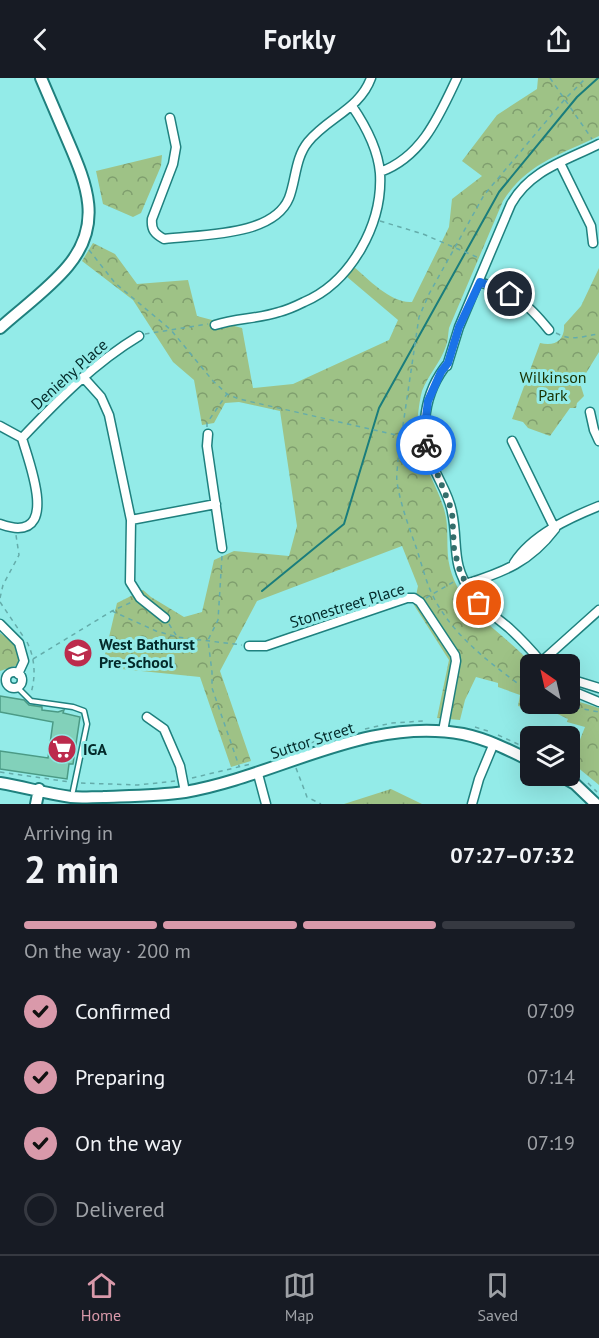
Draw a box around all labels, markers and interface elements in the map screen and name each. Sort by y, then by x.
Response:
text: Forkly [264,22,335,56]
icon: back [24,23,57,56]
icon: share [542,23,575,56]
pin [484,268,535,319]
icon: home [493,277,526,310]
street label: Deniehy Place [27,334,111,414]
park label: Wilkinson Park [520,367,586,405]
courier [396,415,456,475]
icon: bike [410,429,443,462]
pin [453,577,504,628]
street label: Stonestreet Place [287,578,407,632]
icon: bag [462,586,495,619]
place label: West Bathurst Pre-School [99,634,195,672]
school or university icon: West Bathurst Pre-School [62,637,94,669]
north arrow [520,654,580,714]
map controls [520,654,580,786]
street label: Suttor Street [268,717,357,763]
button: layers [520,726,580,786]
supermarket icon: IGA [46,733,78,765]
place label: IGA [83,739,107,759]
text: Arriving in [24,820,113,846]
text: 07:27–07:32 [450,841,575,869]
text: 2 min [24,843,119,894]
text: On the way · 200 m [24,938,191,964]
icon: check [24,995,57,1028]
text: Confirmed [75,997,171,1025]
text: 07:09 [527,998,575,1024]
icon: check [24,1061,57,1094]
text: Preparing [75,1063,165,1091]
text: 07:14 [527,1064,575,1090]
icon: check [24,1127,57,1160]
text: On the way [75,1129,182,1157]
text: 07:19 [527,1130,575,1156]
text: Delivered [75,1195,165,1223]
tab: Home [81,1269,121,1325]
tab: Map [283,1269,316,1325]
tab: Saved [477,1269,518,1325]

